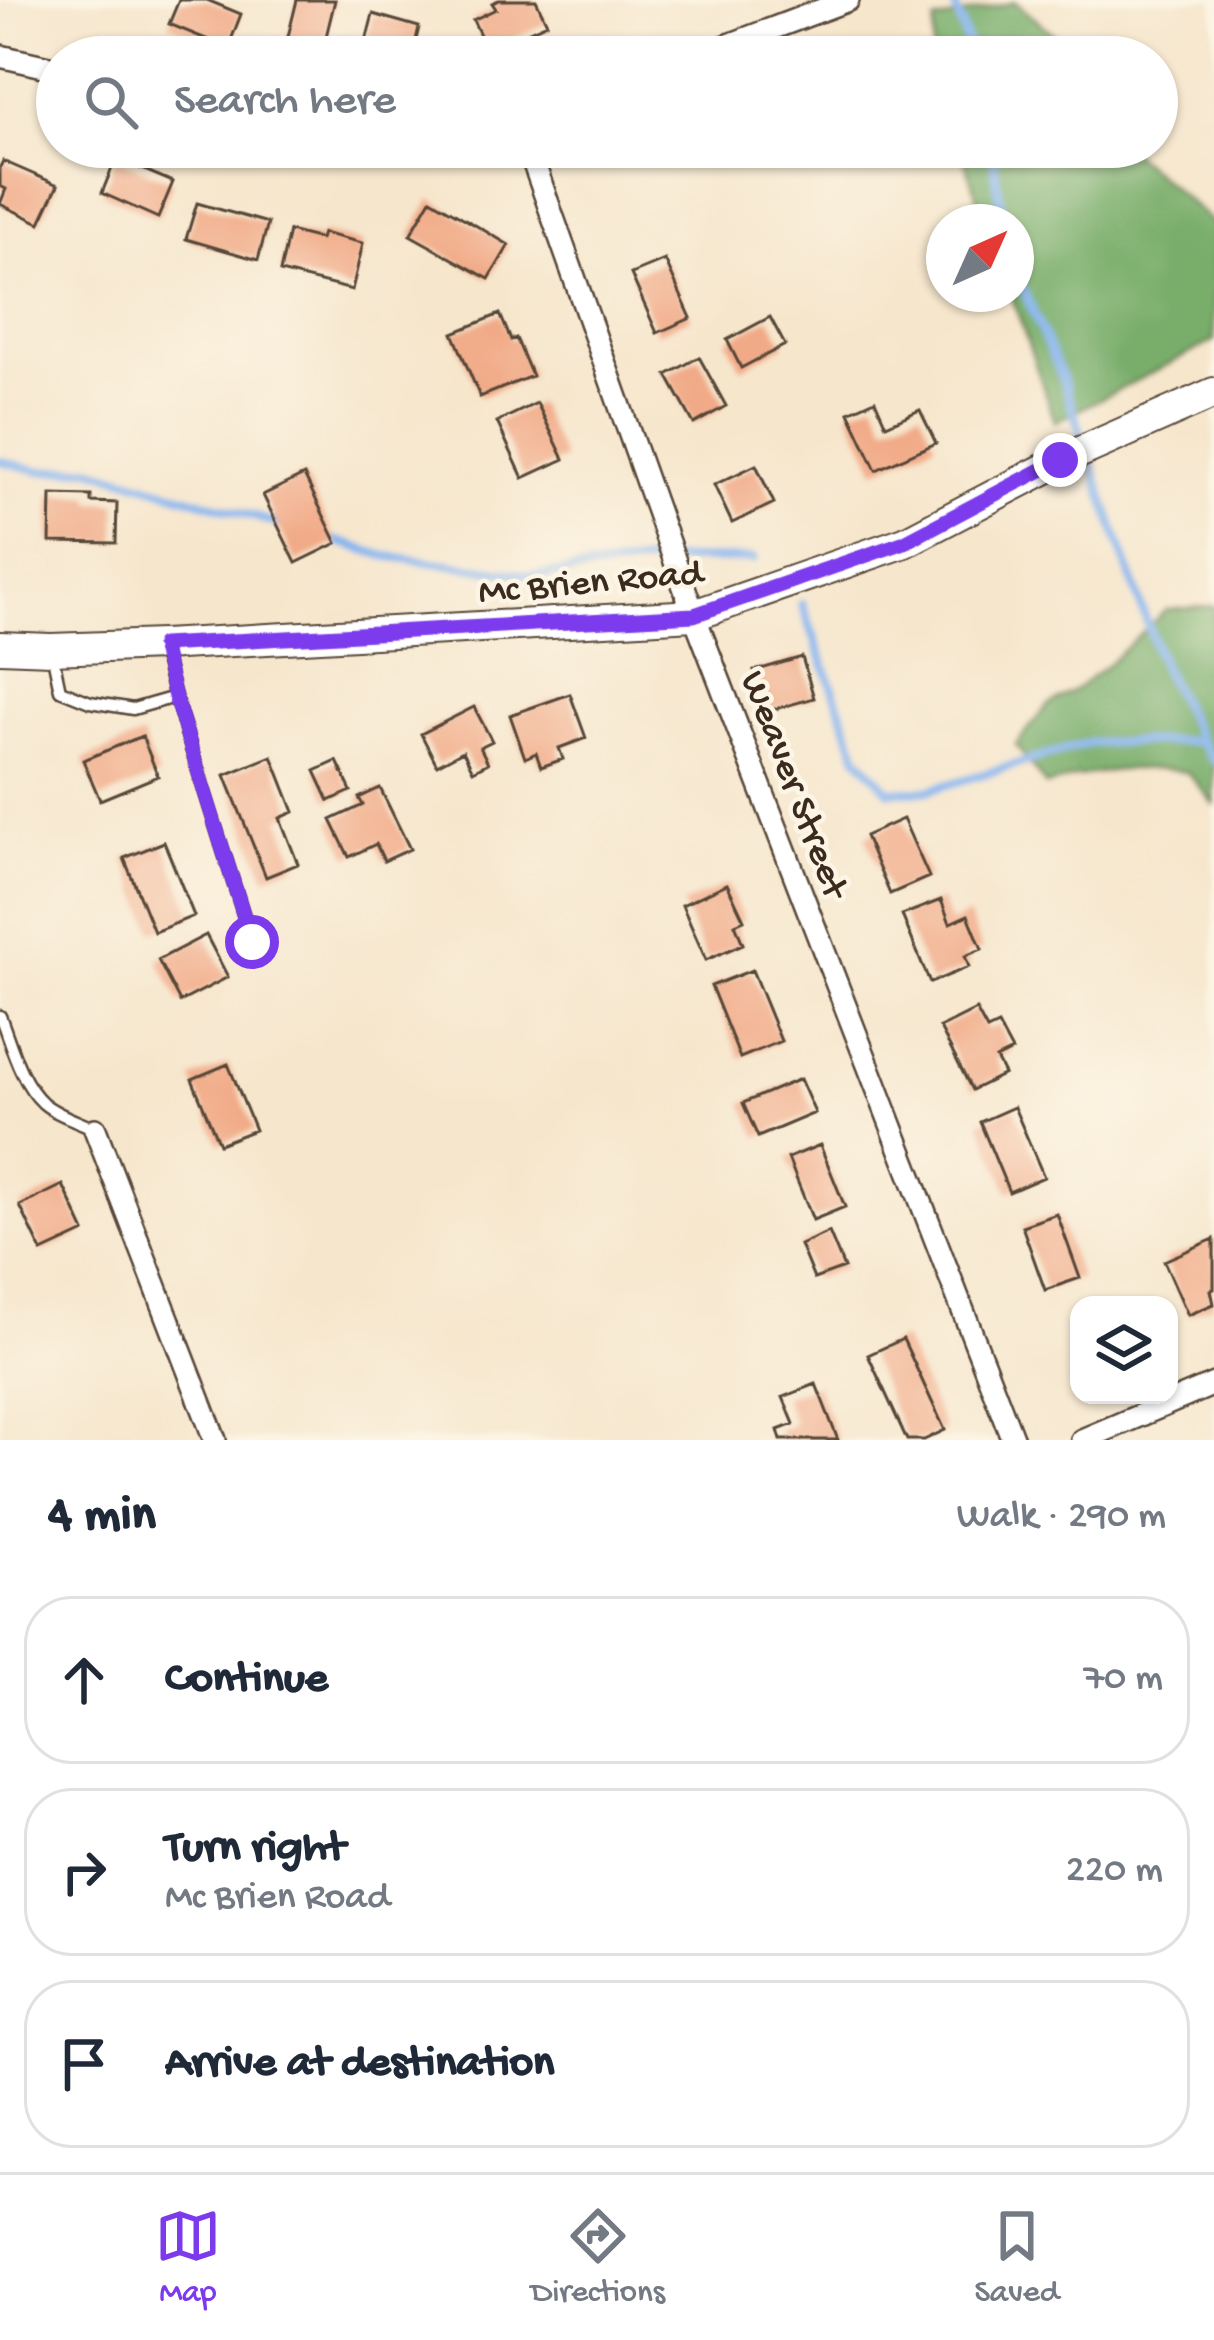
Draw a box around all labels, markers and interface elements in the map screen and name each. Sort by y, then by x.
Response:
search box [36,36,1178,168]
icon: search [78,69,144,135]
text: Search here [174,76,396,129]
north arrow [926,204,1034,312]
route end [1033,433,1087,487]
street label: Mc Brien Road [477,552,708,618]
street label: Weaver Street [727,666,857,908]
route start [225,915,279,969]
map controls [1070,1296,1178,1404]
button: layers [1070,1296,1178,1404]
text: 4 min [48,1488,156,1548]
text: Walk · 290 m [957,1495,1166,1541]
icon: ahead [51,1647,117,1713]
text: Continue [165,1654,328,1707]
text: 70 m [1084,1657,1163,1703]
text: Turn right [165,1823,345,1876]
icon: right [51,1839,117,1905]
text: 220 m [1066,1849,1163,1895]
text: Mc Brien Road [165,1876,390,1922]
icon: arrive [51,2031,117,2097]
text: Arrive at destination [165,2038,554,2091]
tab: Map [155,2203,221,2313]
tab: Directions [531,2203,665,2313]
tab: Saved [975,2203,1059,2313]

